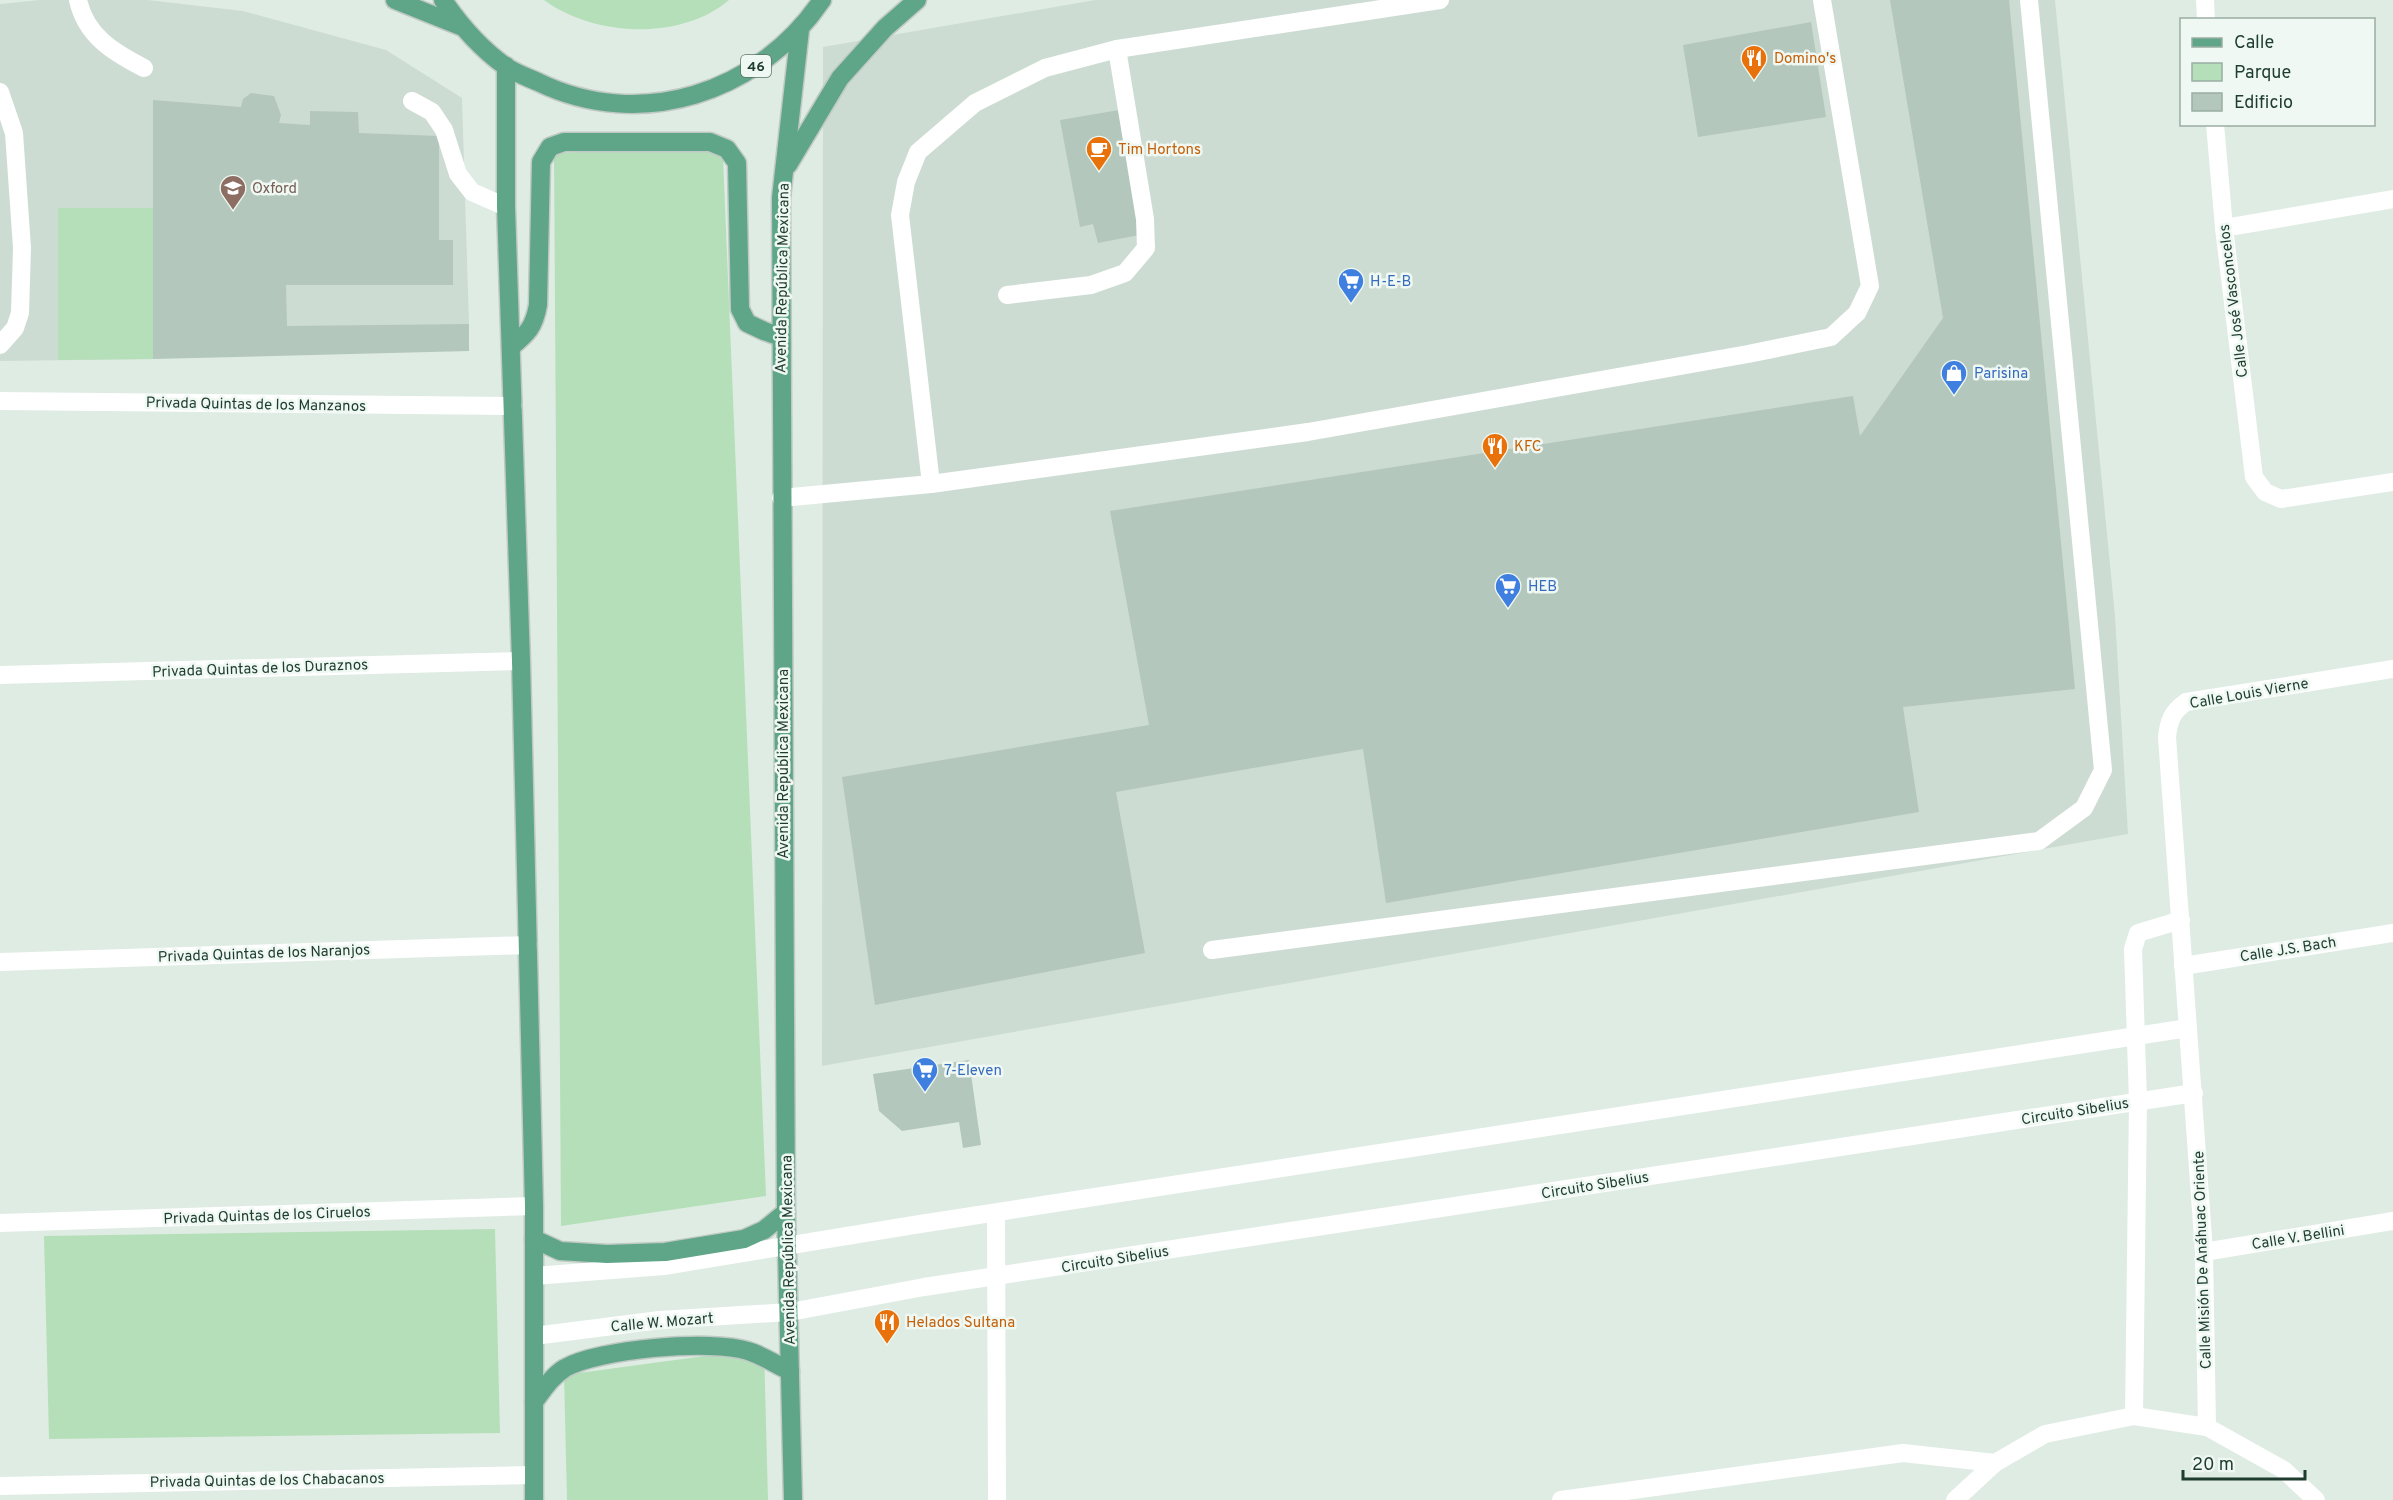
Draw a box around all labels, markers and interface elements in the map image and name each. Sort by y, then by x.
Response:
legend [2180,18,2375,126]
text: Calle [2234,32,2274,55]
restaurant icon: Domino's [1739,43,1769,81]
place label: Domino's [1774,50,1836,69]
road number: 46 [741,55,771,77]
text: Parque [2234,62,2291,85]
text: Edificio [2234,92,2293,115]
cafe icon: Tim Hortons [1084,134,1114,172]
place label: Tim Hortons [1118,141,1201,160]
school or university icon: Oxford [218,173,248,211]
place label: Oxford [252,180,297,199]
street label: Avenida República Mexicana [772,183,795,373]
street label: Calle José Vasconcelos [2216,223,2253,379]
supermarket icon: H-E-B [1336,266,1366,304]
place label: H-E-B [1370,273,1411,292]
shop icon: Parisina [1939,358,1969,396]
place label: Parisina [1974,365,2028,384]
street label: Privada Quintas de los Manzanos [146,394,366,417]
restaurant icon: KFC [1480,431,1510,469]
place label: KFC [1514,438,1542,457]
supermarket icon: HEB [1493,571,1523,609]
place label: HEB [1528,578,1557,597]
street label: Privada Quintas de los Duraznos [152,656,368,683]
street label: Avenida República Mexicana [775,669,794,859]
street label: Calle Louis Vierne [2188,675,2310,714]
street label: Calle J.S. Bach [2239,933,2338,967]
street label: Privada Quintas de los Naranjos [158,941,370,968]
supermarket icon: 7-Eleven [910,1055,940,1093]
place label: 7-Eleven [944,1062,1002,1081]
street label: Circuito Sibelius [2020,1095,2130,1130]
street label: Calle Misión De Anáhuac Oriente [2190,1150,2217,1369]
street label: Avenida República Mexicana [778,1155,801,1345]
street label: Circuito Sibelius [1540,1169,1650,1204]
street label: Privada Quintas de los Ciruelos [163,1203,371,1230]
street label: Calle V. Bellini [2250,1222,2346,1255]
street label: Circuito Sibelius [1060,1243,1170,1278]
restaurant icon: Helados Sultana [872,1307,902,1345]
street label: Calle W. Mozart [610,1310,714,1337]
place label: Helados Sultana [906,1314,1015,1333]
scale bar [2183,1443,2304,1481]
text: 20 m [2192,1454,2234,1477]
street label: Privada Quintas de los Chabacanos [150,1470,385,1493]

